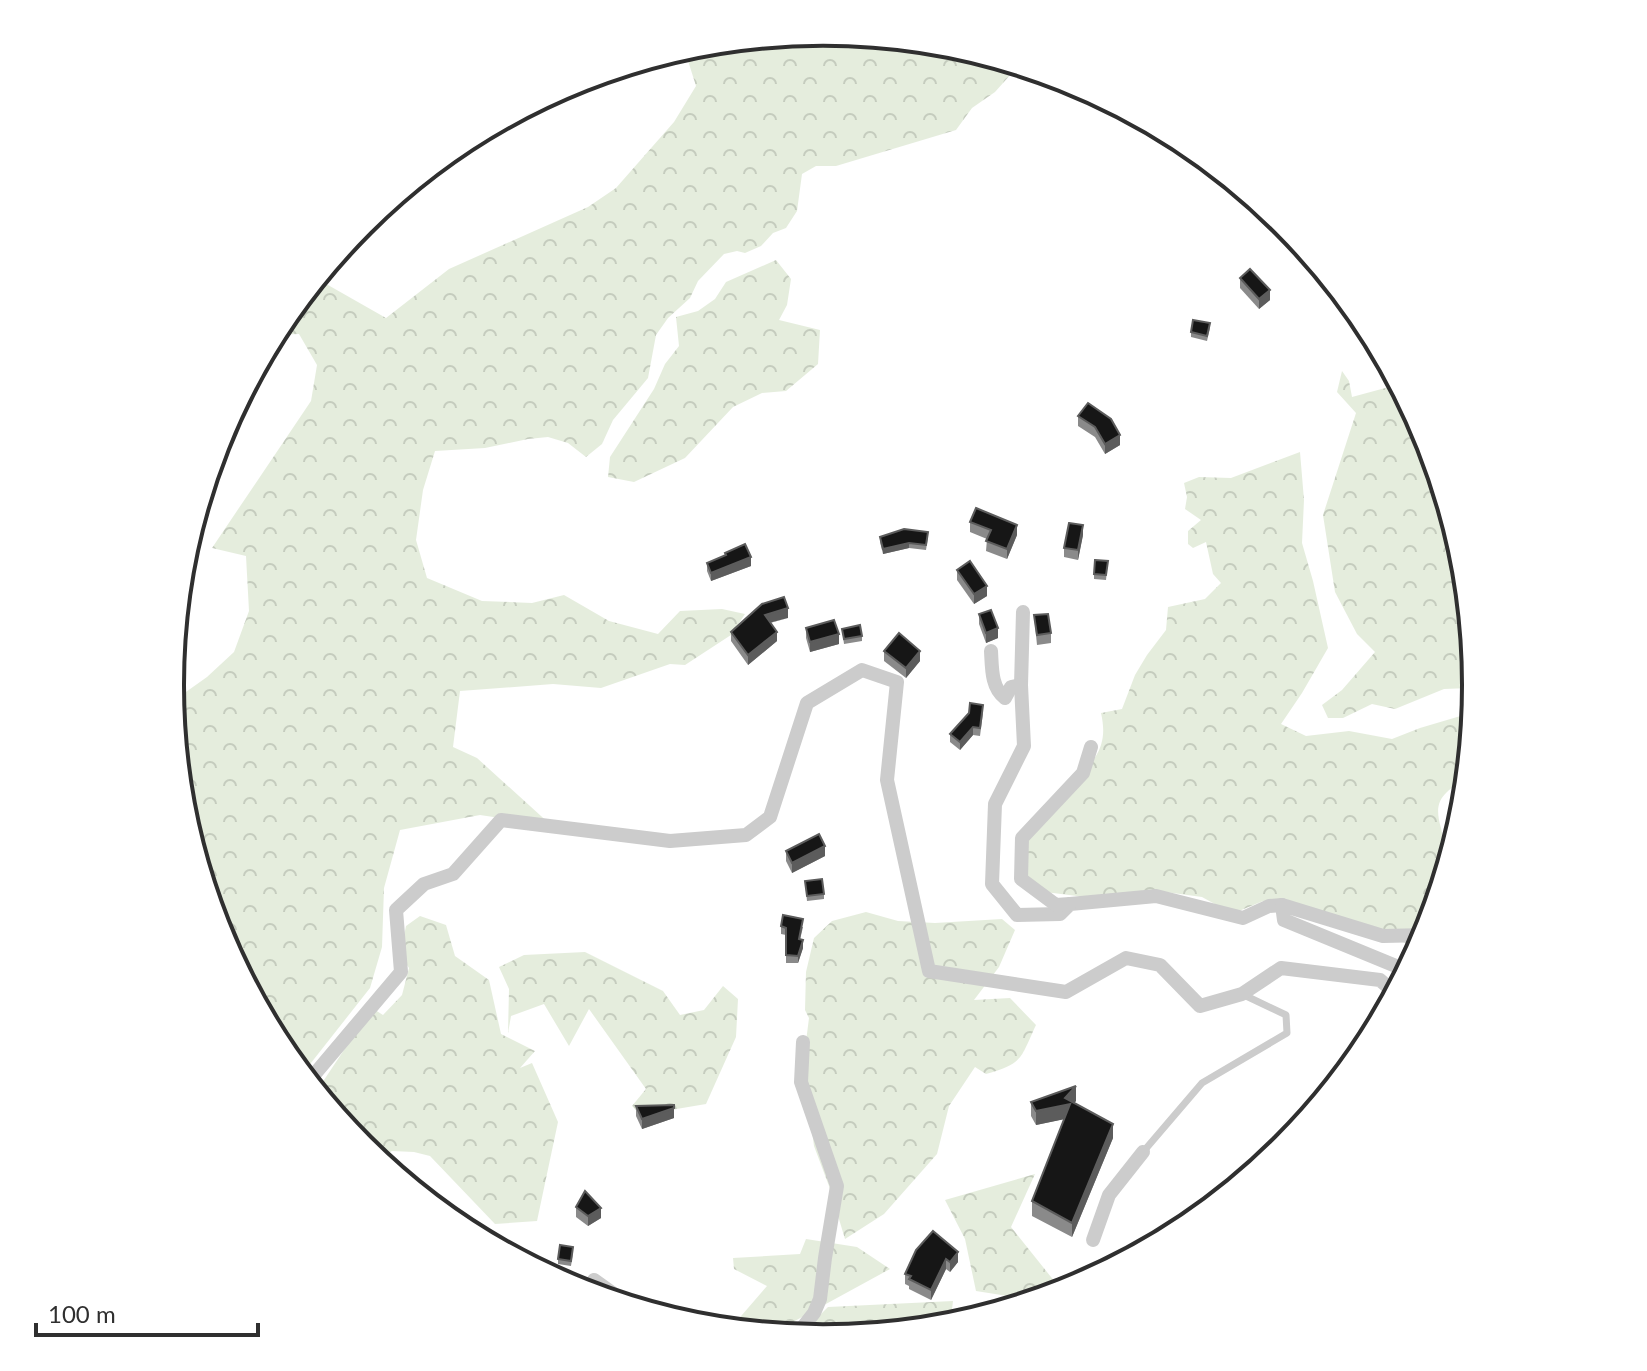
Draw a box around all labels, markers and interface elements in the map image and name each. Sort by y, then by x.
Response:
scale bar [36,1287,258,1337]
text: 100 m [48,1299,116,1328]

